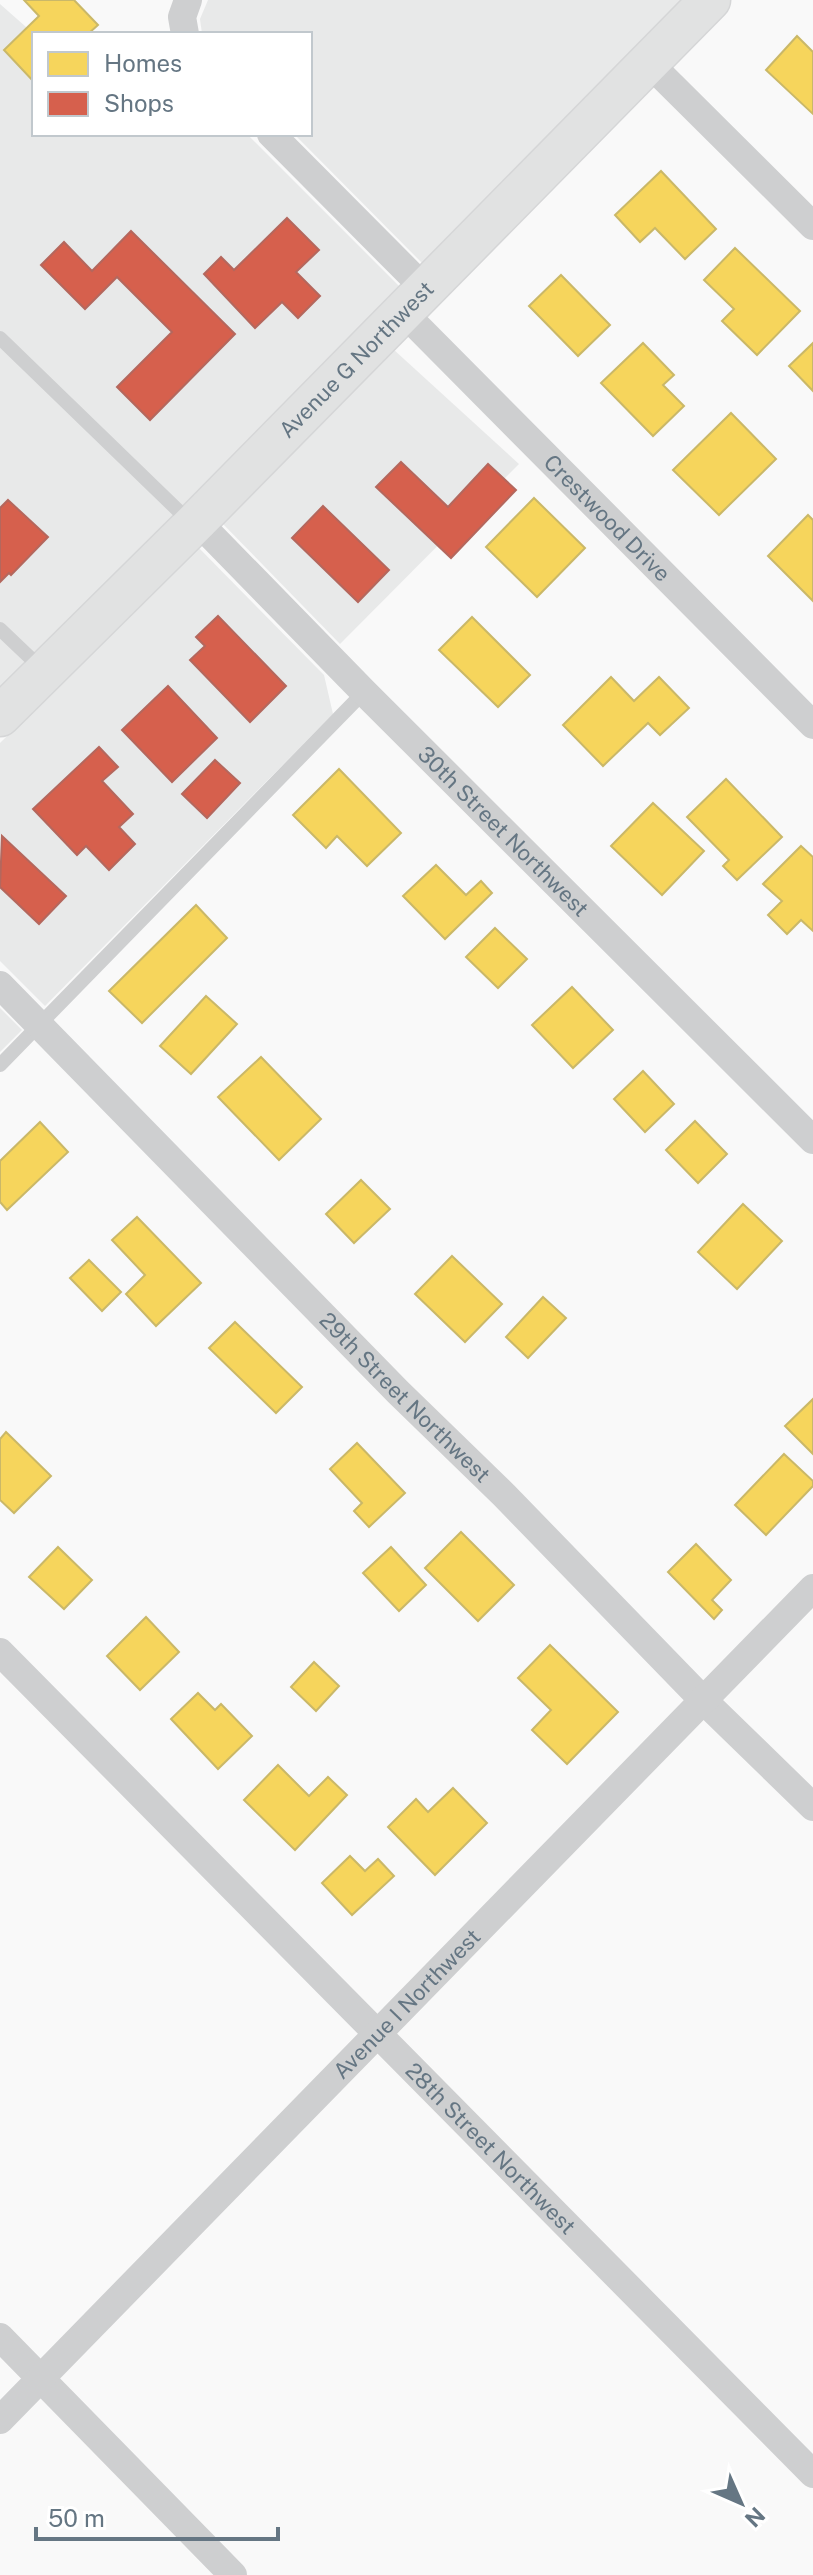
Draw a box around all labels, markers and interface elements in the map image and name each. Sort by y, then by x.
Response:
legend [32,32,312,136]
text: Homes [104,49,182,77]
text: Shops [104,89,174,117]
street label: Avenue G Northwest [273,276,439,443]
street label: Crestwood Drive [539,449,676,587]
street label: 30th Street Northwest [413,741,594,922]
street label: 29th Street Northwest [314,1307,496,1488]
street label: Avenue I Northwest [328,1923,486,2084]
street label: 28th Street Northwest [401,2057,581,2239]
north arrow [701,2463,781,2543]
scale bar [36,2491,278,2541]
text: N [740,2502,770,2532]
text: 50 m [48,2504,105,2532]

